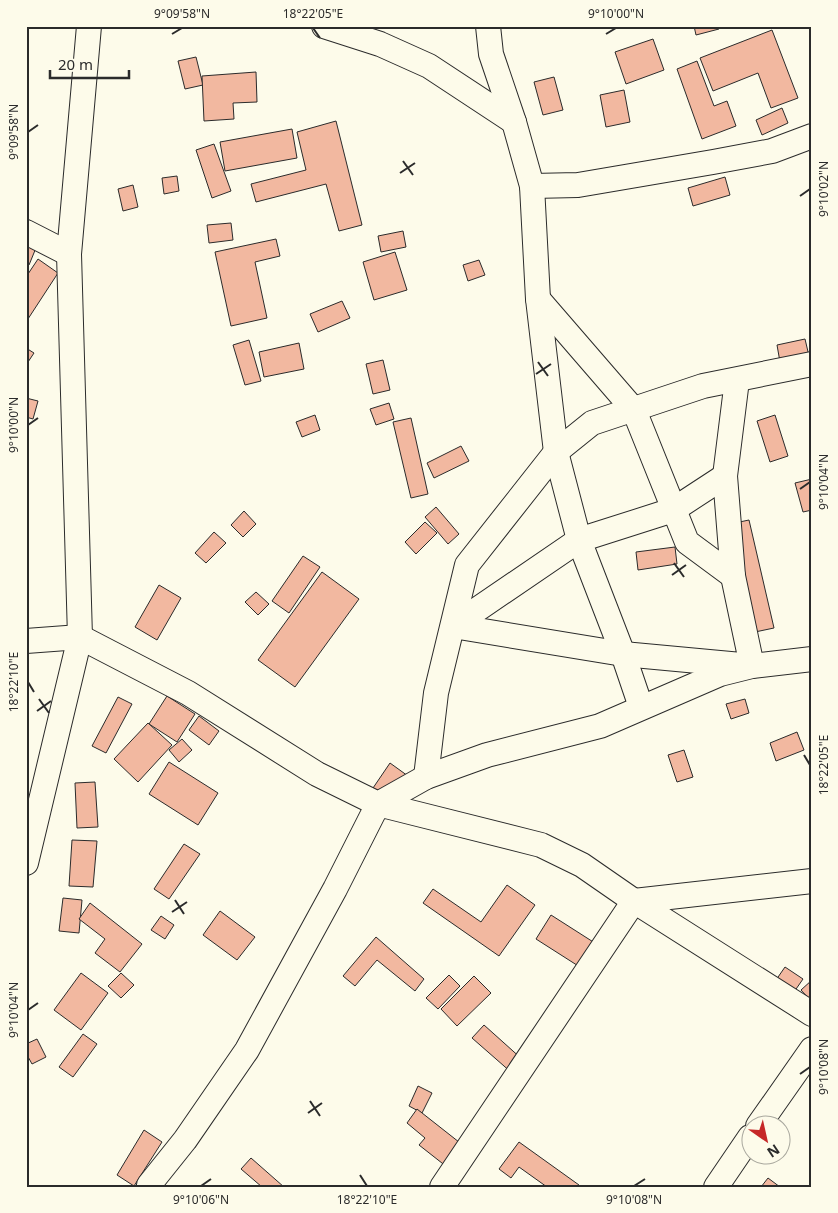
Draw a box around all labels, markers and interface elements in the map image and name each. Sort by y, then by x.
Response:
text: 9°09'58"N [154,5,210,22]
text: 18°22'05"E [283,5,343,22]
text: 9°10'00"N [588,5,644,22]
scale bar [50,48,129,80]
text: 20 m [58,54,93,74]
text: 9°09'58"N [5,104,22,160]
text: 9°10'02"N [815,161,832,217]
text: 9°10'00"N [5,397,22,453]
text: 9°10'04"N [815,454,832,510]
text: 18°22'10"E [5,652,22,712]
text: 18°22'05"E [815,735,832,795]
text: 9°10'04"N [5,982,22,1038]
text: 9°10'08"N [815,1039,832,1095]
north arrow [740,1116,790,1166]
text: N [764,1140,784,1162]
text: 9°10'06"N [173,1191,229,1208]
text: 18°22'10"E [337,1191,397,1208]
text: 9°10'08"N [606,1191,662,1208]

